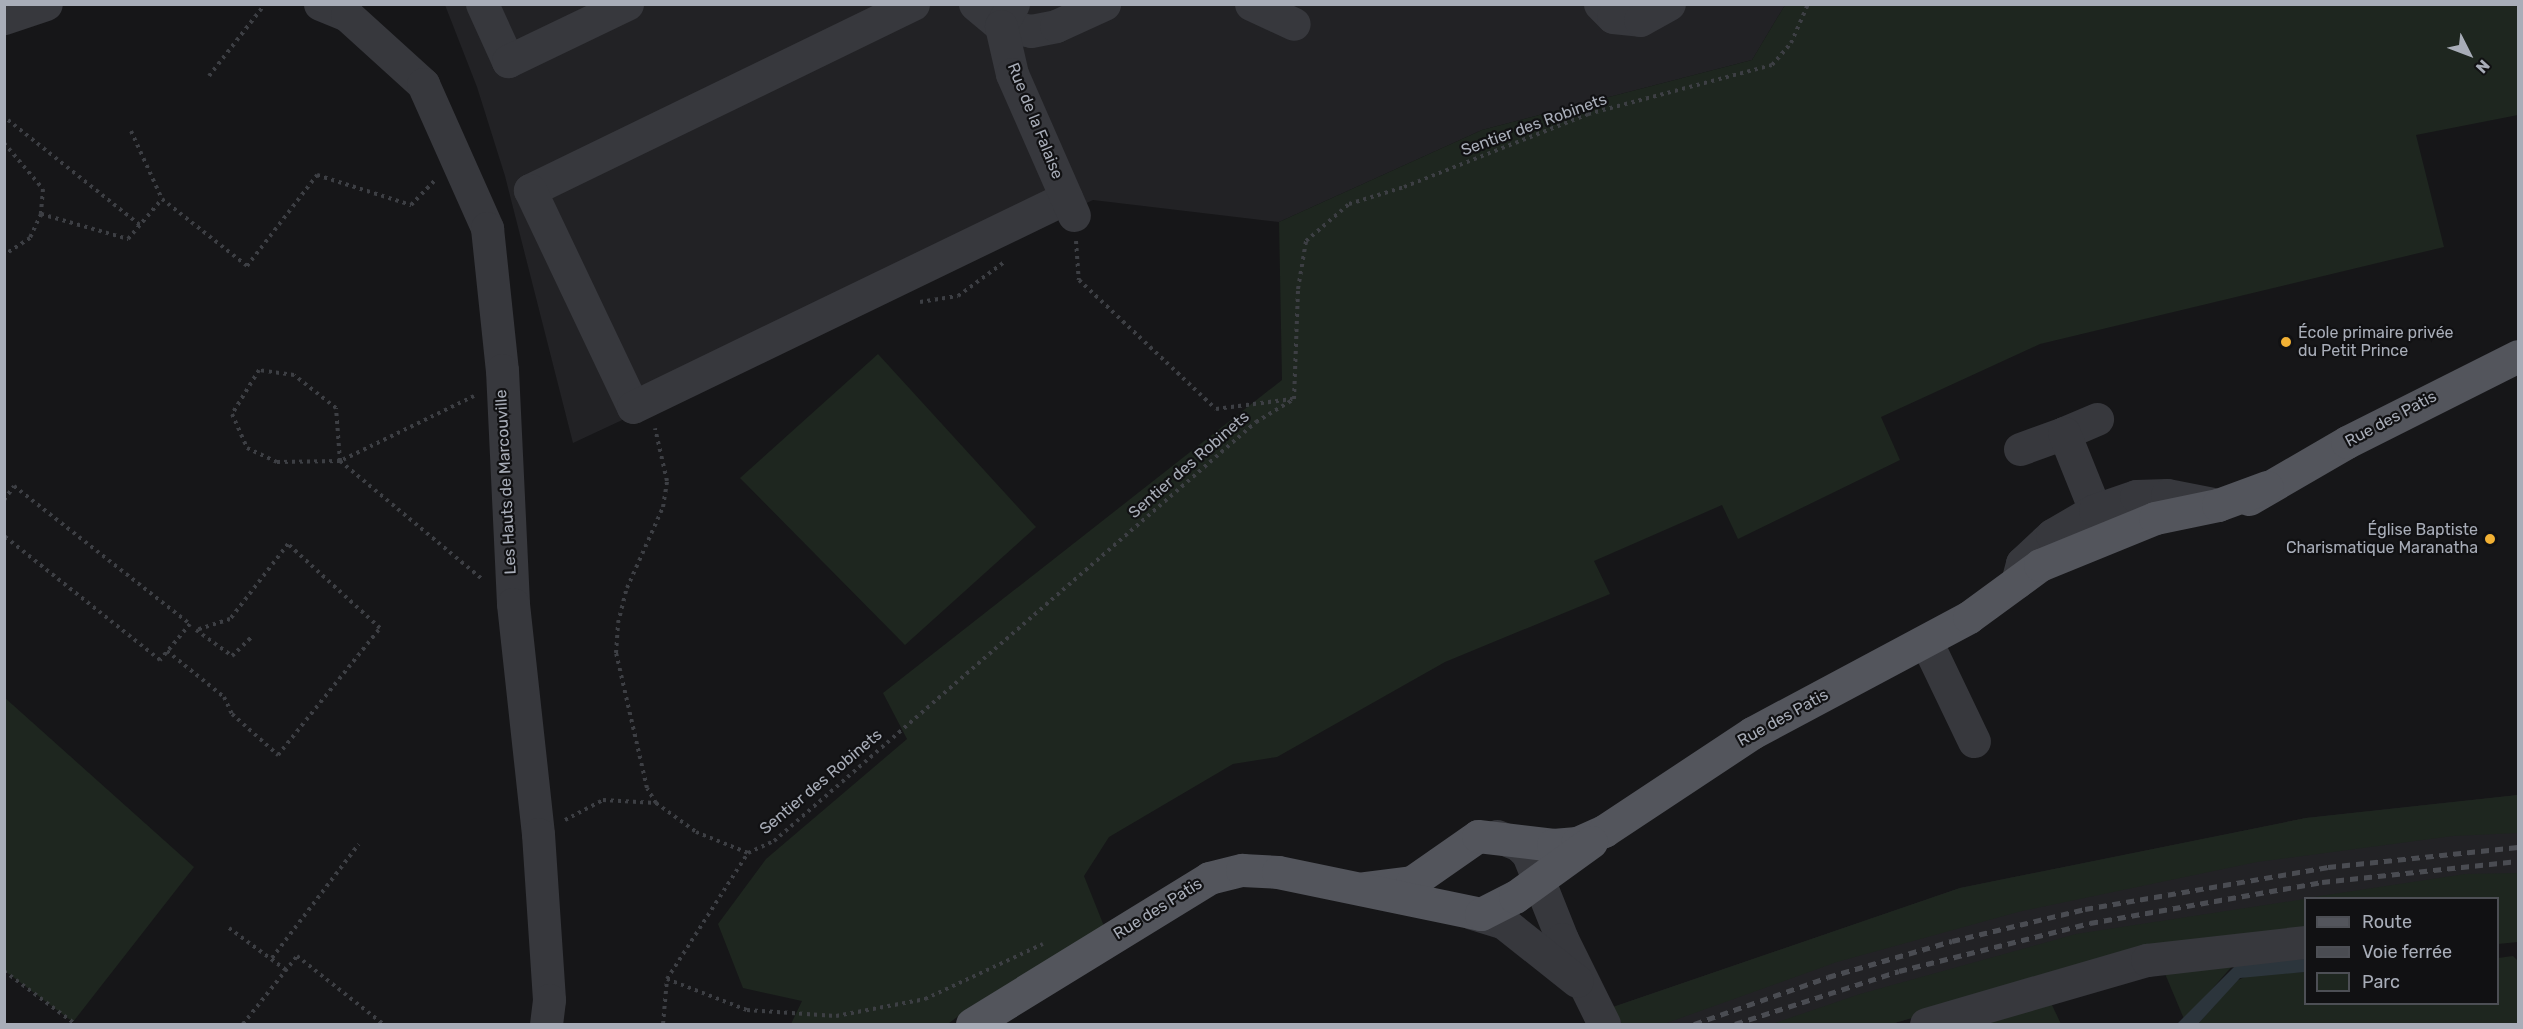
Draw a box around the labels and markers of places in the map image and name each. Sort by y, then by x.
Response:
place label: École primaire privée du Petit Prince [2298,323,2454,361]
marker: École primaire privée du Petit Prince [2279,335,2293,349]
place label: Église Baptiste Charismatique Maranatha [2286,520,2478,558]
marker: Église Baptiste Charismatique Maranatha [2483,532,2497,546]

